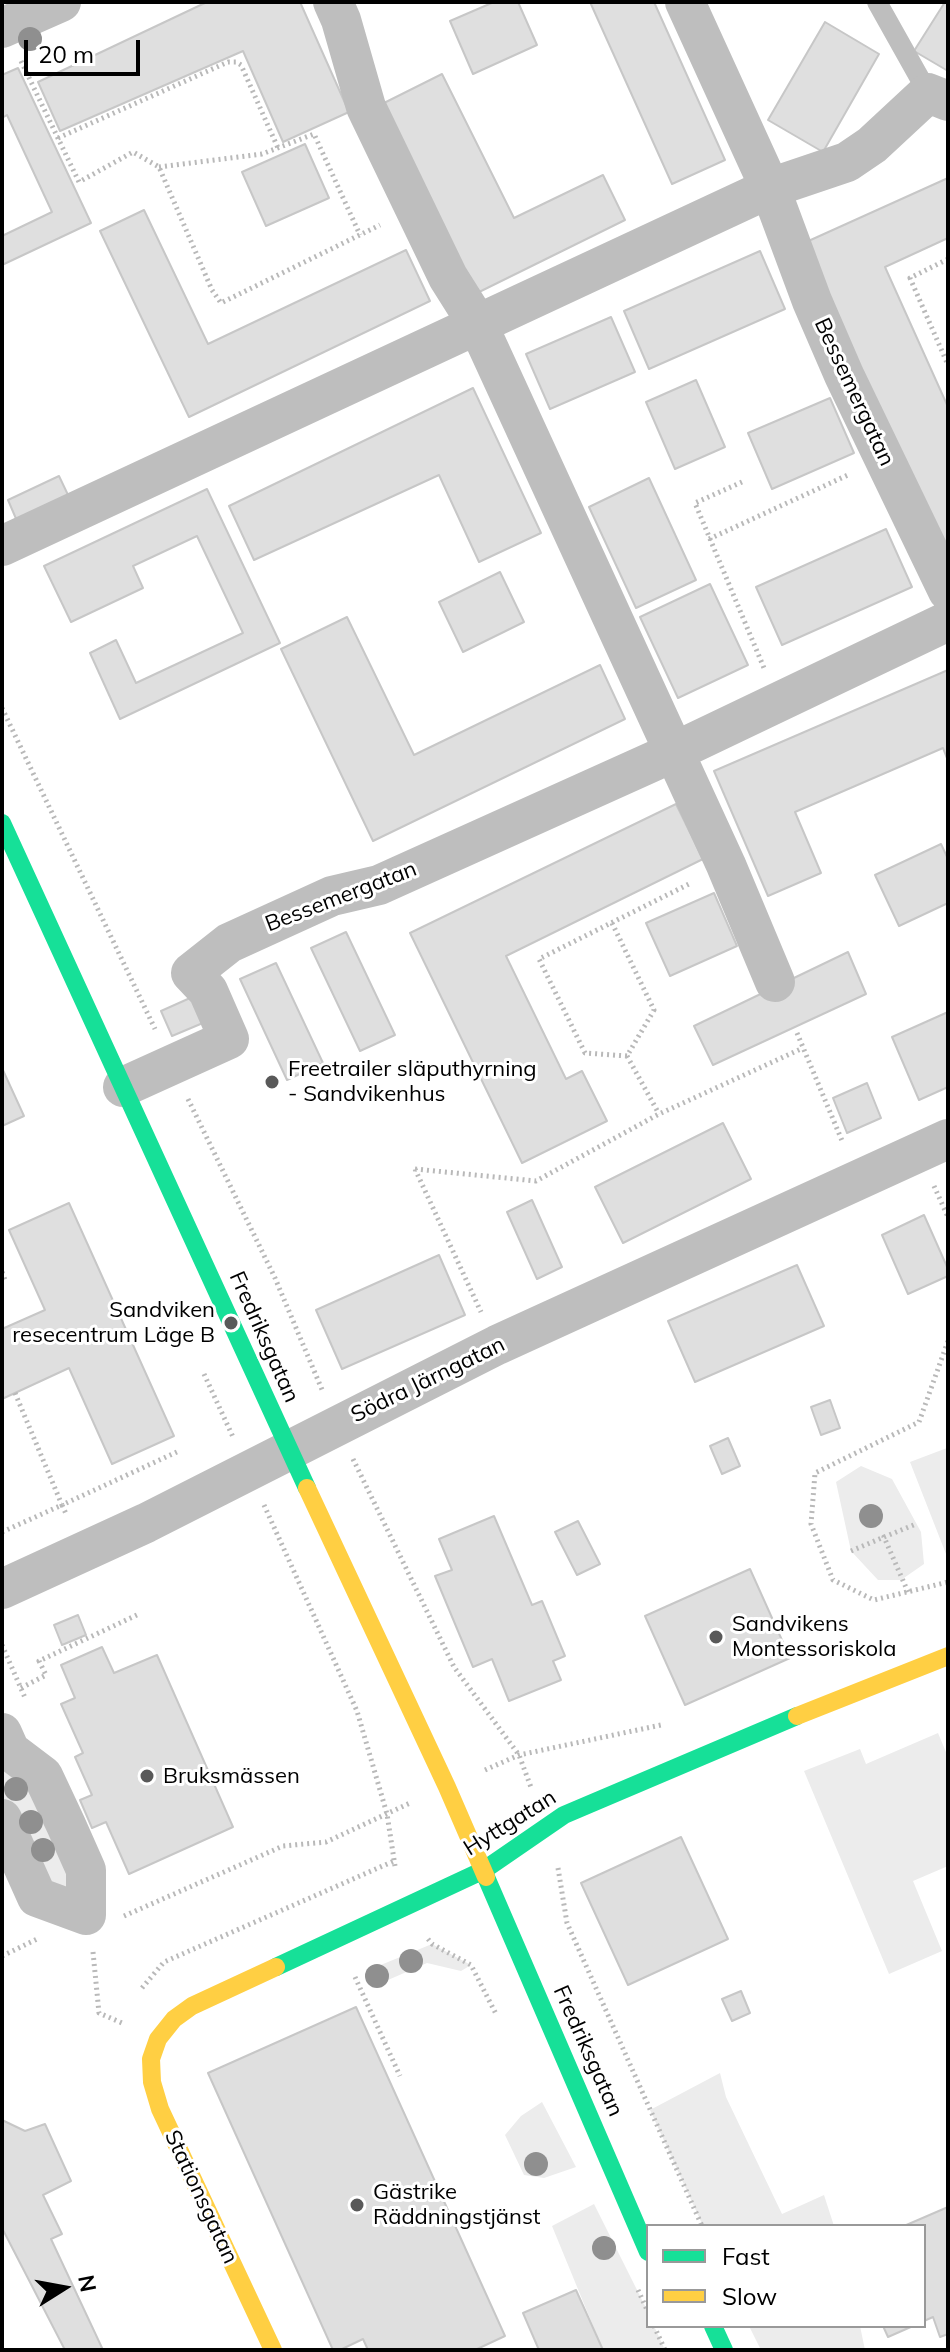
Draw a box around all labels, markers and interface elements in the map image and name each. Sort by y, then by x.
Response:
scale bar [28,24,144,74]
text: 20 m [38,39,94,69]
street label: Bessemergatan [808,314,900,470]
street label: Bessemergatan [262,856,420,938]
place label: Freetrailer släputhyrning - Sandvikenhus [288,1056,537,1108]
marker: Freetrailer släputhyrning - Sandvikenhus [263,1073,281,1091]
street label: Fredriksgatan [223,1267,305,1407]
place label: Sandviken resecentrum Läge B [12,1297,215,1348]
marker: Sandviken resecentrum Läge B [222,1314,240,1332]
street label: Södra Järngatan [347,1331,509,1429]
place label: Sandvikens Montessoriskola [732,1611,896,1662]
marker: Sandvikens Montessoriskola [707,1628,725,1646]
place label: Bruksmässen [163,1763,300,1789]
marker: Bruksmässen [138,1767,156,1785]
street label: Hyttgatan [459,1784,561,1862]
street label: Fredriksgatan [547,1981,629,2121]
street label: Stationsgatan [159,2126,243,2268]
place label: Gästrike Räddningstjänst [373,2179,540,2230]
marker: Gästrike Räddningstjänst [348,2196,366,2214]
legend [646,2224,926,2328]
text: Fast [722,2241,770,2271]
north arrow [24,2248,104,2328]
text: N [72,2273,103,2294]
text: Slow [722,2281,777,2311]

